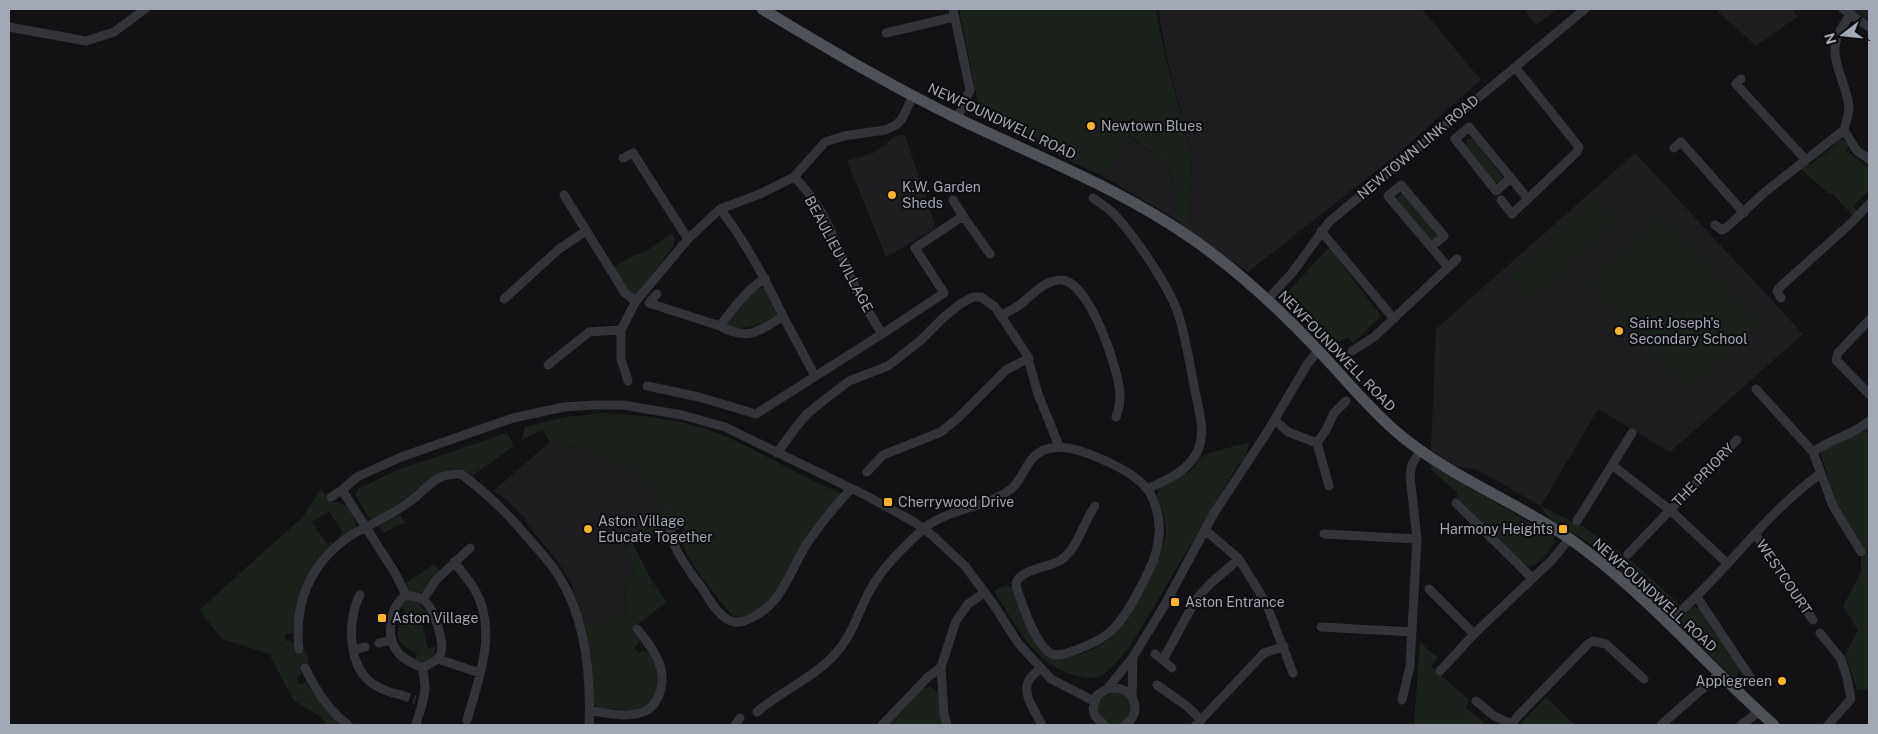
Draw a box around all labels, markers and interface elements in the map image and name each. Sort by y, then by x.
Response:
north arrow [1818,10,1868,60]
text: N [1821,31,1840,46]
street label: NEWFOUNDWELL ROAD [926,80,1078,162]
street label: NEWTOWN LINK ROAD [1354,92,1482,202]
place label: Newtown Blues [1101,118,1202,134]
marker: Newtown Blues [1085,120,1097,132]
place label: K.W. Garden Sheds [902,179,981,211]
marker: K.W. Garden Sheds [886,189,898,201]
street label: BEAULIEU VILLAGE [802,193,876,315]
street label: NEWFOUNDWELL ROAD [1275,287,1399,415]
place label: Saint Joseph's Secondary School [1629,315,1748,347]
marker: Saint Joseph's Secondary School [1613,325,1625,337]
street label: THE PRIORY [1669,440,1737,510]
place label: Cherrywood Drive [898,494,1014,510]
marker: Cherrywood Drive [882,496,894,508]
place label: Aston Village Educate Together [598,513,713,545]
place label: Harmony Heights [1439,521,1553,537]
marker: Aston Village Educate Together [582,523,594,535]
marker: Harmony Heights [1557,523,1569,535]
street label: NEWFOUNDWELL ROAD [1590,535,1720,655]
street label: WESTCOURT [1753,537,1815,617]
place label: Aston Entrance [1185,594,1285,610]
marker: Aston Entrance [1169,596,1181,608]
place label: Aston Village [392,610,478,626]
marker: Aston Village [376,612,388,624]
place label: Applegreen [1696,673,1772,689]
marker: Applegreen [1776,675,1788,687]

